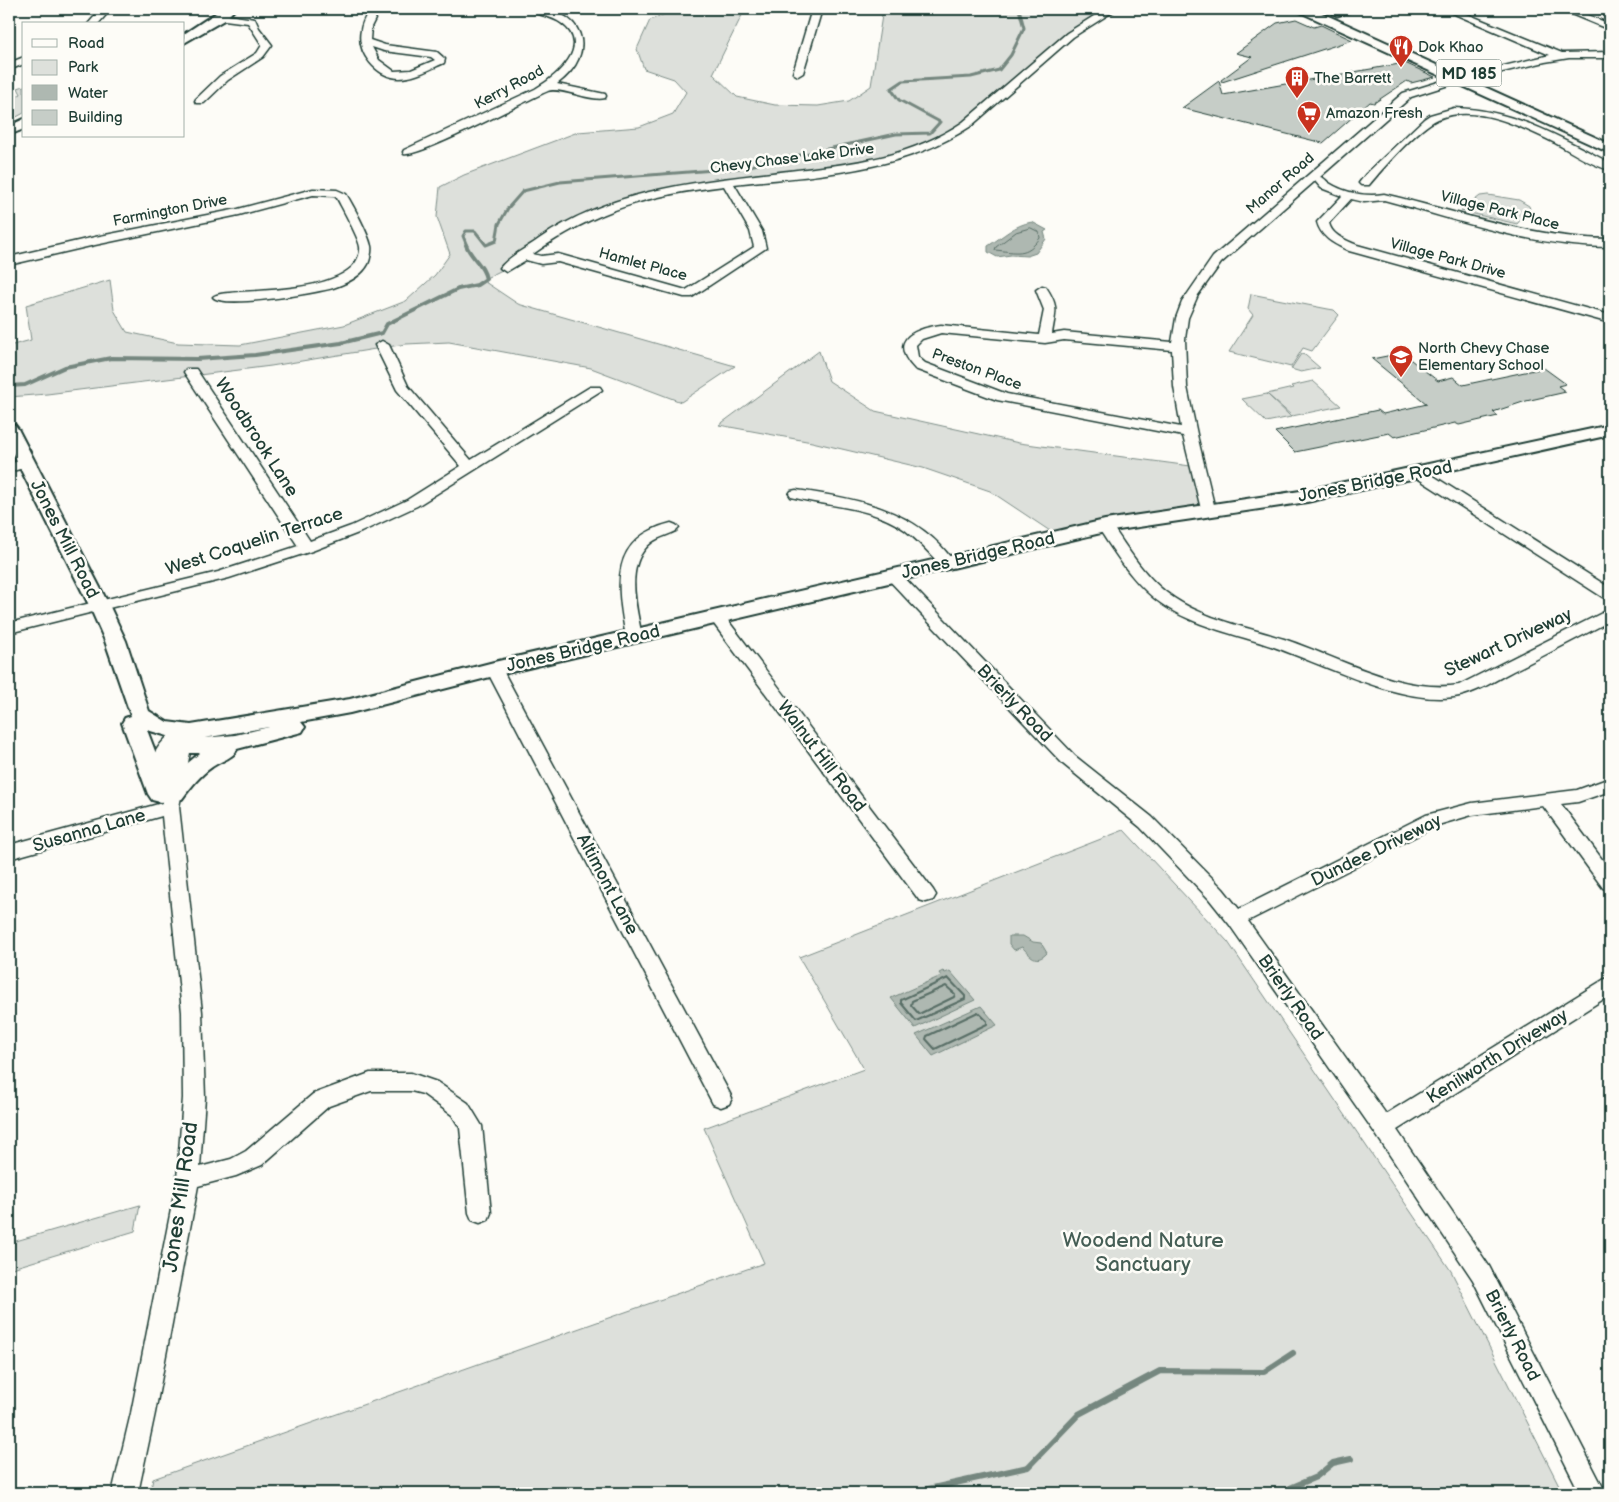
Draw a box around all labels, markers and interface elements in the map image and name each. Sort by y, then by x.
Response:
legend [22,22,185,138]
text: Road [68,34,104,53]
restaurant icon: Dok Khao [1388,34,1414,68]
place label: Dok Khao [1418,38,1484,57]
text: Park [68,58,99,77]
road number: MD 185 [1436,59,1502,86]
street label: Kerry Road [471,61,547,114]
building icon: The Barrett [1284,65,1310,99]
place label: The Barrett [1314,69,1392,88]
text: Water [68,84,108,103]
supermarket icon: Amazon Fresh [1296,100,1322,134]
place label: Amazon Fresh [1326,104,1423,123]
text: Building [68,108,123,127]
street label: Chevy Chase Lake Drive [709,139,875,178]
street label: Manor Road [1242,149,1318,218]
street label: Village Park Place [1439,187,1561,234]
street label: Farmington Drive [111,190,229,231]
street label: Village Park Drive [1388,234,1508,283]
street label: Hamlet Place [597,244,689,285]
place label: North Chevy Chase Elementary School [1418,339,1549,375]
street label: Preston Place [929,344,1024,395]
school or university icon: North Chevy Chase Elementary School [1388,344,1414,378]
street label: Woodbrook Lane [210,374,303,501]
street label: Jones Bridge Road [1296,456,1454,507]
street label: Jones Mill Road [26,477,103,602]
street label: West Coquelin Terrace [163,503,346,580]
street label: Jones Bridge Road [899,528,1057,583]
street label: Stewart Driveway [1441,603,1576,681]
street label: Jones Bridge Road [504,621,662,676]
street label: Brierly Road [973,660,1057,746]
street label: Walnut Hill Road [773,697,870,816]
street label: Susanna Lane [30,804,148,857]
street label: Dundee Driveway [1308,809,1446,891]
street label: Altimont Lane [572,830,643,939]
street label: Brierly Road [1253,950,1328,1044]
street label: Kenilworth Driveway [1423,1004,1572,1108]
street label: Jones Mill Road [158,1120,203,1274]
park label: Woodend Nature Sanctuary [1062,1228,1224,1277]
street label: Brierly Road [1481,1286,1545,1384]

